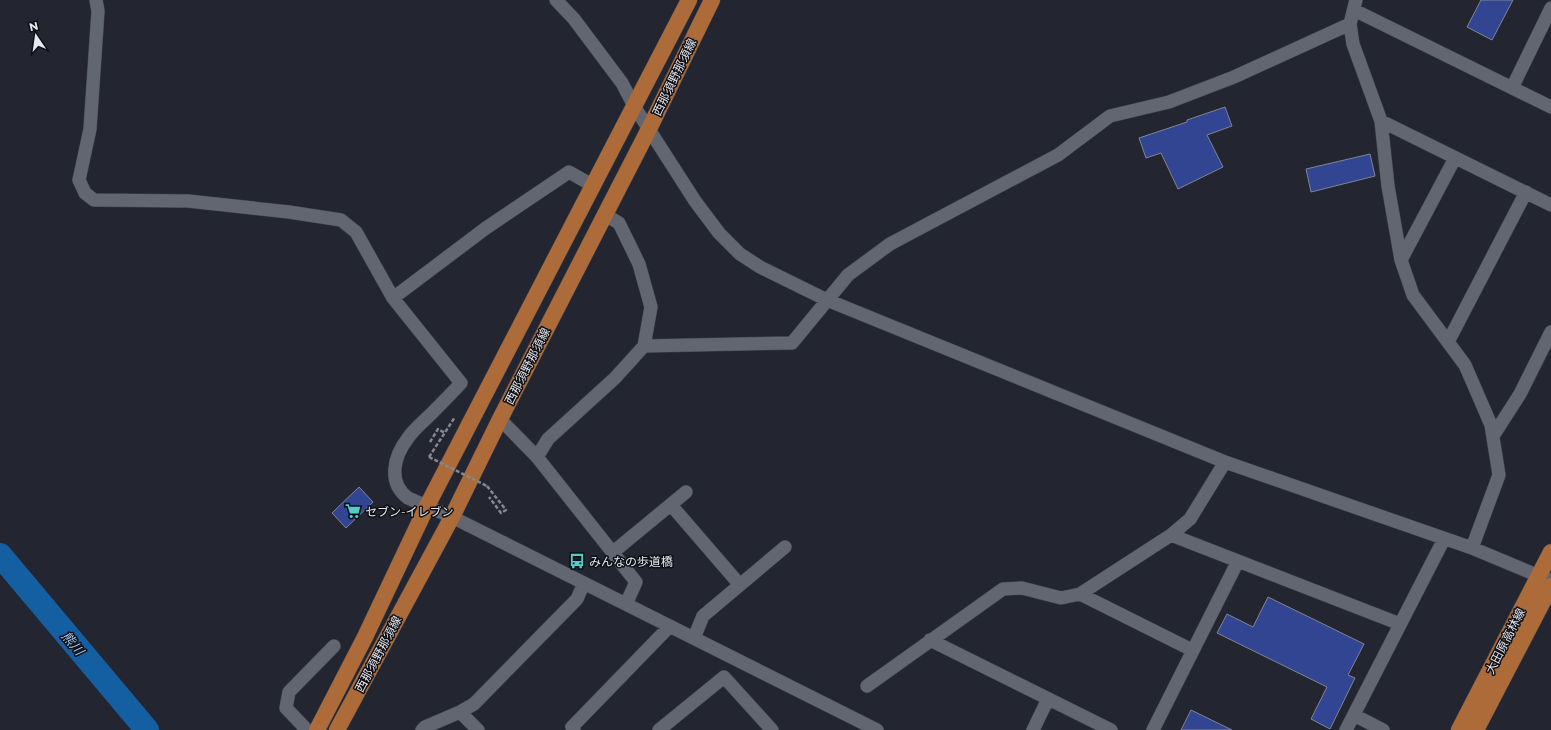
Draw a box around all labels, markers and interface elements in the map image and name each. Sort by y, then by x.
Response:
north arrow [16,16,56,56]
text: N [28,18,40,34]
street label: 西那須野那須線 [649,36,699,118]
street label: 西那須野那須線 [501,325,553,407]
supermarket icon: セブン-イレブン [344,502,362,520]
place label: セブン-イレブン [365,504,454,519]
bus stop icon: みんなの歩道橋 [568,552,586,570]
place label: みんなの歩道橋 [589,554,673,569]
street label: 大田原高林線 [1482,606,1528,676]
street label: 西那須野那須線 [352,613,404,695]
water label: 熊川 [59,628,89,660]

